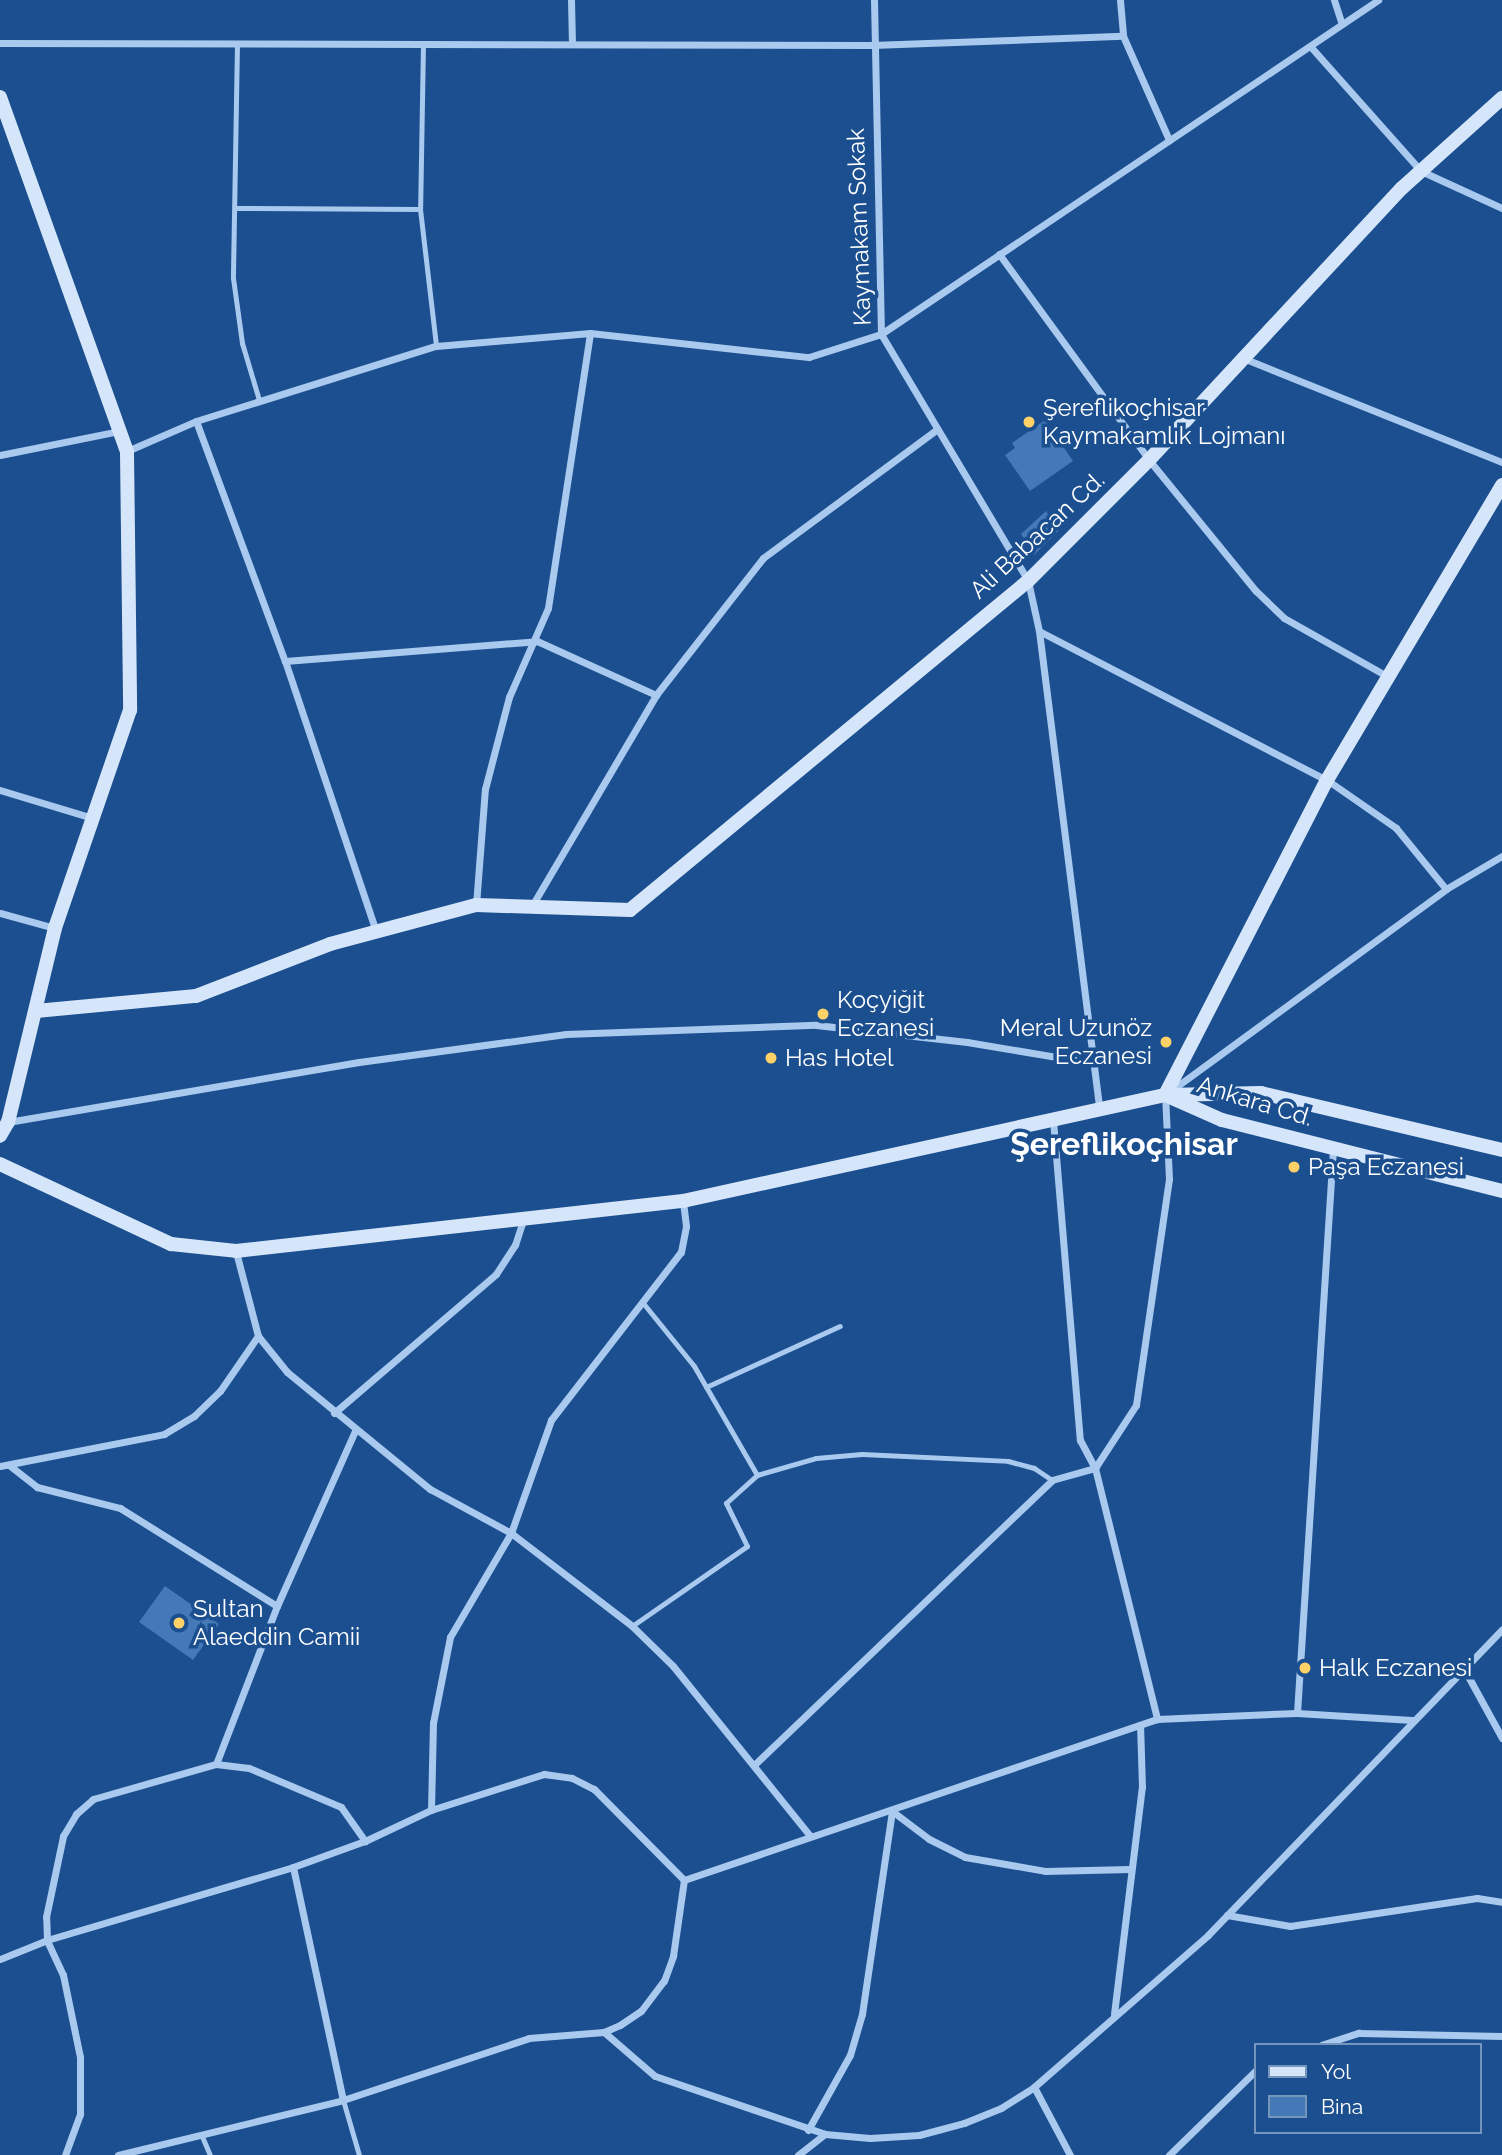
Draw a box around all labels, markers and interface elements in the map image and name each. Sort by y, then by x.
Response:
street label: Kaymakam Sokak [841,128,877,326]
place label: Şereflikoçhisar Kaymakamlık Lojmanı [1043,394,1285,450]
marker: Şereflikoçhisar Kaymakamlık Lojmanı [1021,414,1037,430]
street label: Ali Babacan Cd. [964,465,1110,605]
place label: Koçyiğit Eczanesi [837,986,934,1042]
marker: Koçyiğit Eczanesi [815,1006,831,1022]
place label: Meral Uzunöz Eczanesi [999,1014,1152,1070]
marker: Meral Uzunöz Eczanesi [1158,1034,1174,1050]
place label: Has Hotel [785,1044,893,1072]
marker: Has Hotel [763,1050,779,1066]
street label: Ankara Cd. [1194,1070,1316,1132]
district label: Şereflikoçhisar [1010,1125,1238,1163]
place label: Paşa Eczanesi [1308,1153,1464,1181]
marker: Paşa Eczanesi [1286,1159,1302,1175]
place label: Sultan Alaeddin Camii [193,1595,360,1651]
marker: Sultan Alaeddin Camii [171,1615,187,1631]
place label: Halk Eczanesi [1319,1654,1472,1682]
marker: Halk Eczanesi [1297,1660,1313,1676]
legend [1254,2043,1481,2134]
text: Yol [1321,2059,1351,2084]
text: Bina [1321,2094,1363,2119]

